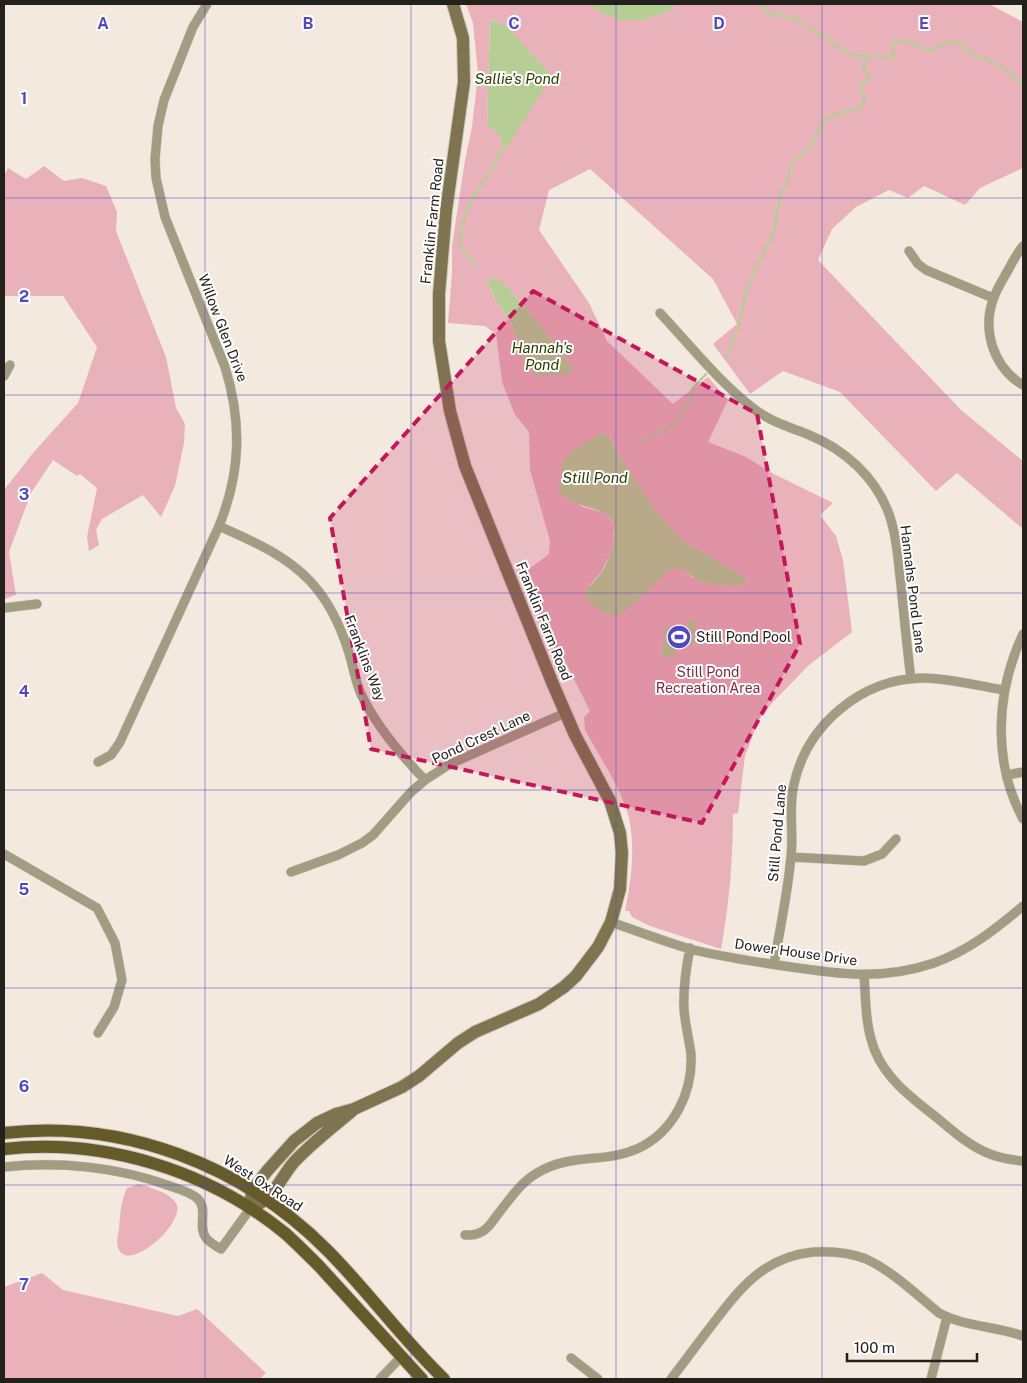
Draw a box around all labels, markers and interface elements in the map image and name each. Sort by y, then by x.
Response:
text: A [97,14,109,33]
text: B [303,14,314,33]
text: C [508,14,520,33]
text: D [713,14,725,33]
text: E [919,14,929,33]
water label: Sallie's Pond [475,70,560,87]
text: 1 [21,89,27,108]
street label: Franklin Farm Road [417,157,447,285]
street label: Willow Glen Drive [195,272,251,384]
text: 2 [19,287,29,306]
water label: Hannah's Pond [511,339,573,373]
water label: Still Pond [562,469,628,486]
text: 3 [19,485,29,504]
street label: Hannahs Pond Lane [897,524,929,654]
street label: Franklin Farm Road [513,559,575,683]
street label: Franklins Way [341,613,389,704]
sports icon: Still Pond Pool [666,624,692,650]
place label: Still Pond Pool [696,629,791,645]
park label: Still Pond Recreation Area [656,664,760,696]
text: 4 [19,682,30,701]
street label: Pond Crest Lane [429,707,533,767]
street label: Still Pond Lane [765,783,789,882]
text: 5 [19,880,30,899]
street label: Dower House Drive [734,935,858,969]
text: 6 [19,1077,29,1096]
street label: West Ox Road [221,1152,305,1214]
text: 7 [19,1275,29,1294]
scale bar [847,1330,977,1362]
text: 100 m [854,1339,895,1356]

